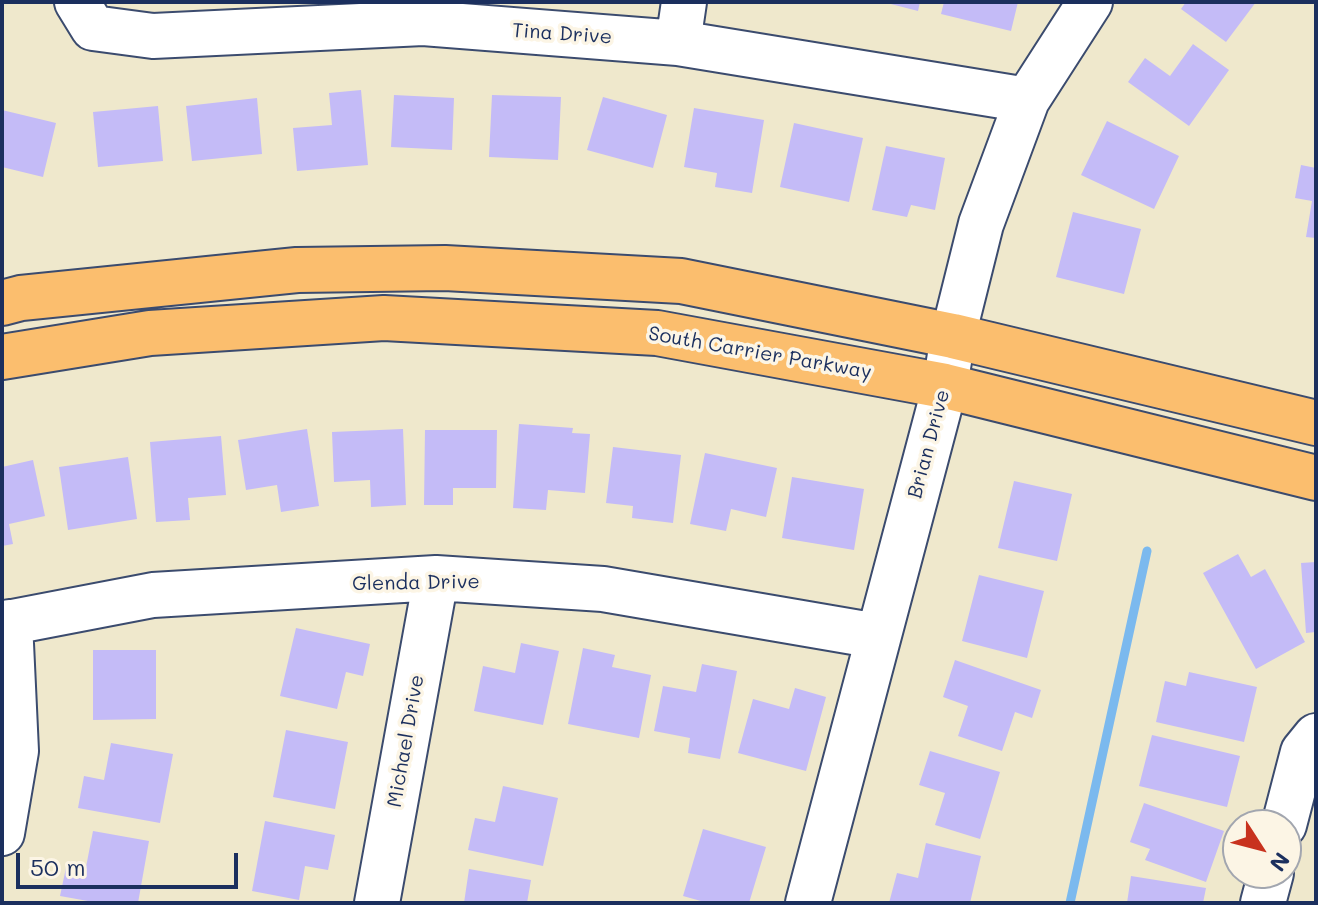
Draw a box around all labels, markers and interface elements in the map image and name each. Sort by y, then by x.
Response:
street label: Tina Drive [511,19,613,49]
street label: South Carrier Parkway [647,322,873,384]
street label: Brian Drive [903,387,955,501]
street label: Glenda Drive [352,570,480,596]
street label: Michael Drive [383,673,429,809]
north arrow [1222,809,1302,889]
scale bar [20,837,242,887]
text: N [1264,847,1297,877]
text: 50 m [30,851,86,882]

